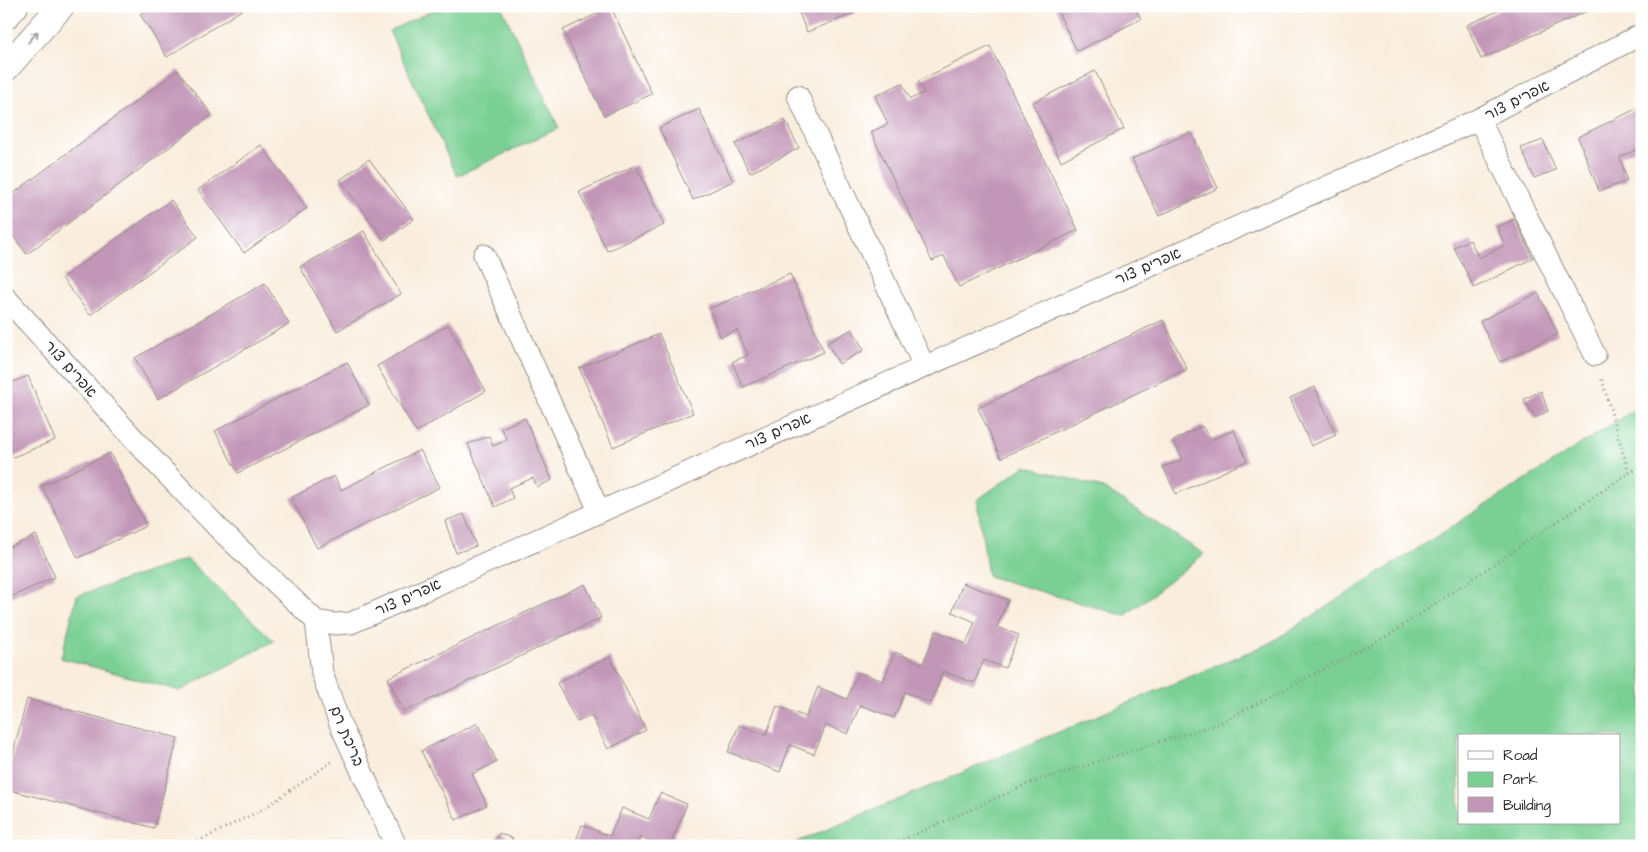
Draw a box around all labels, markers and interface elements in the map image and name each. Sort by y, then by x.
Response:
one-way arrow [28,31,39,44]
street label: אפרים צור [1481,75,1554,126]
street label: אפרים צור [1112,242,1185,290]
street label: אפרים צור [39,336,102,403]
street label: אפרים צור [742,407,815,455]
street label: אפרים צור [372,573,445,621]
street label: בריכת רם [324,703,369,770]
legend [1458,734,1620,824]
text: Road [1503,745,1538,766]
text: Park [1503,769,1538,790]
text: Building [1503,795,1551,817]

